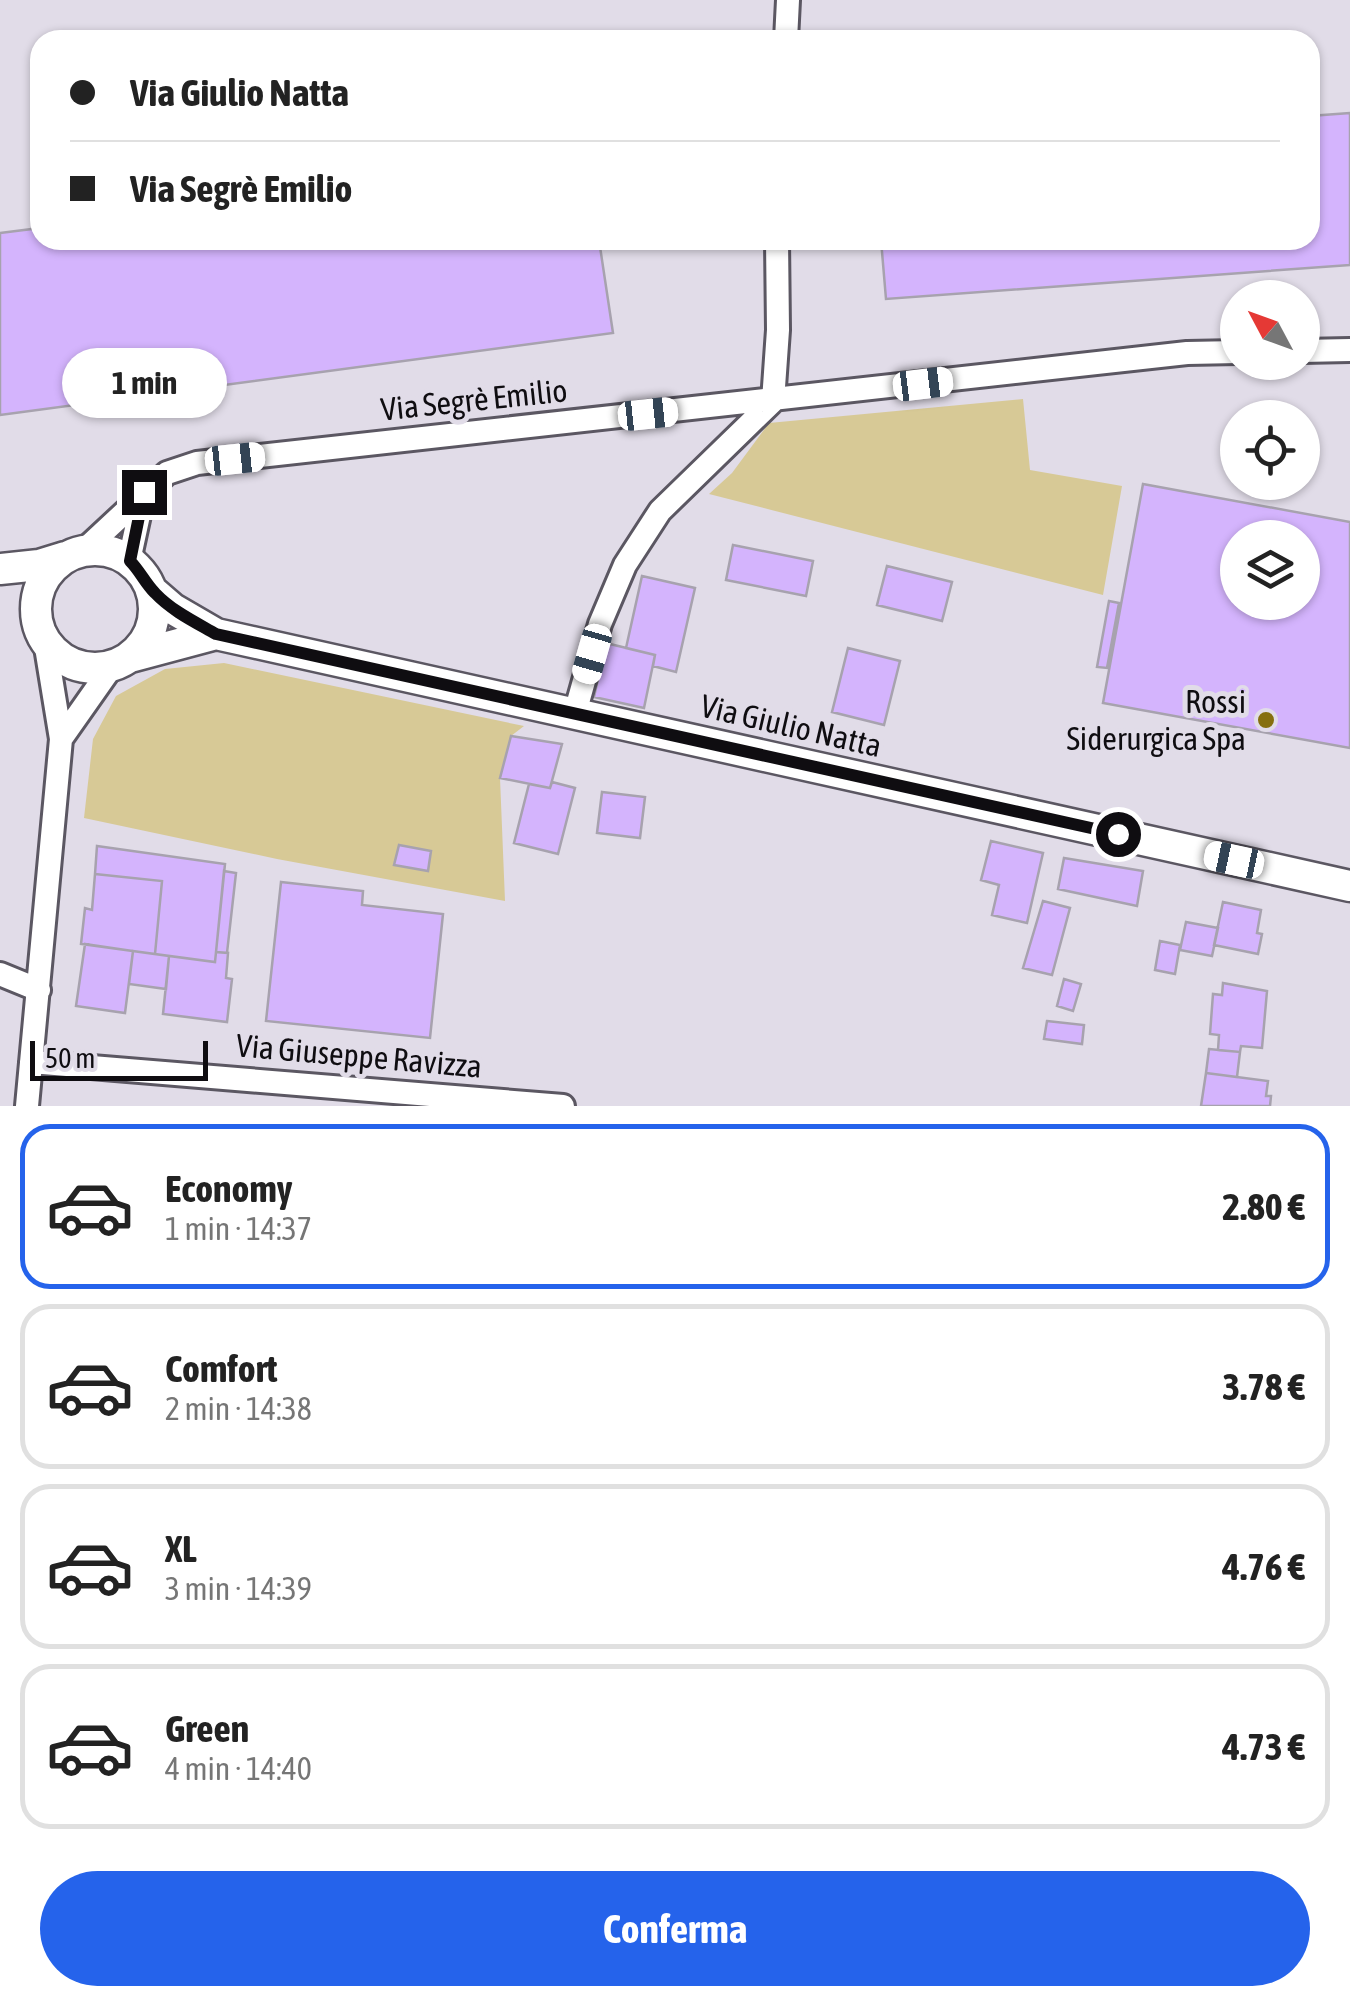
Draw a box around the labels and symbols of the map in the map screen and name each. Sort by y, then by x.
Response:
north arrow [1220,280,1320,380]
callout: 1 min [62,347,226,417]
car [891,365,955,403]
street label: Via Segrè Emilio [379,371,569,428]
car [617,396,679,432]
car [204,441,266,477]
route end [122,470,167,515]
car [569,621,615,687]
place label: Rossi Siderurgica Spa [1066,683,1246,757]
street label: Via Giulio Natta [697,687,885,764]
marker: Rossi Siderurgica Spa [1255,709,1277,731]
route start [1096,812,1141,857]
car [1202,839,1266,881]
street label: Via Giuseppe Ravizza [235,1026,483,1085]
scale bar [30,1036,208,1080]

